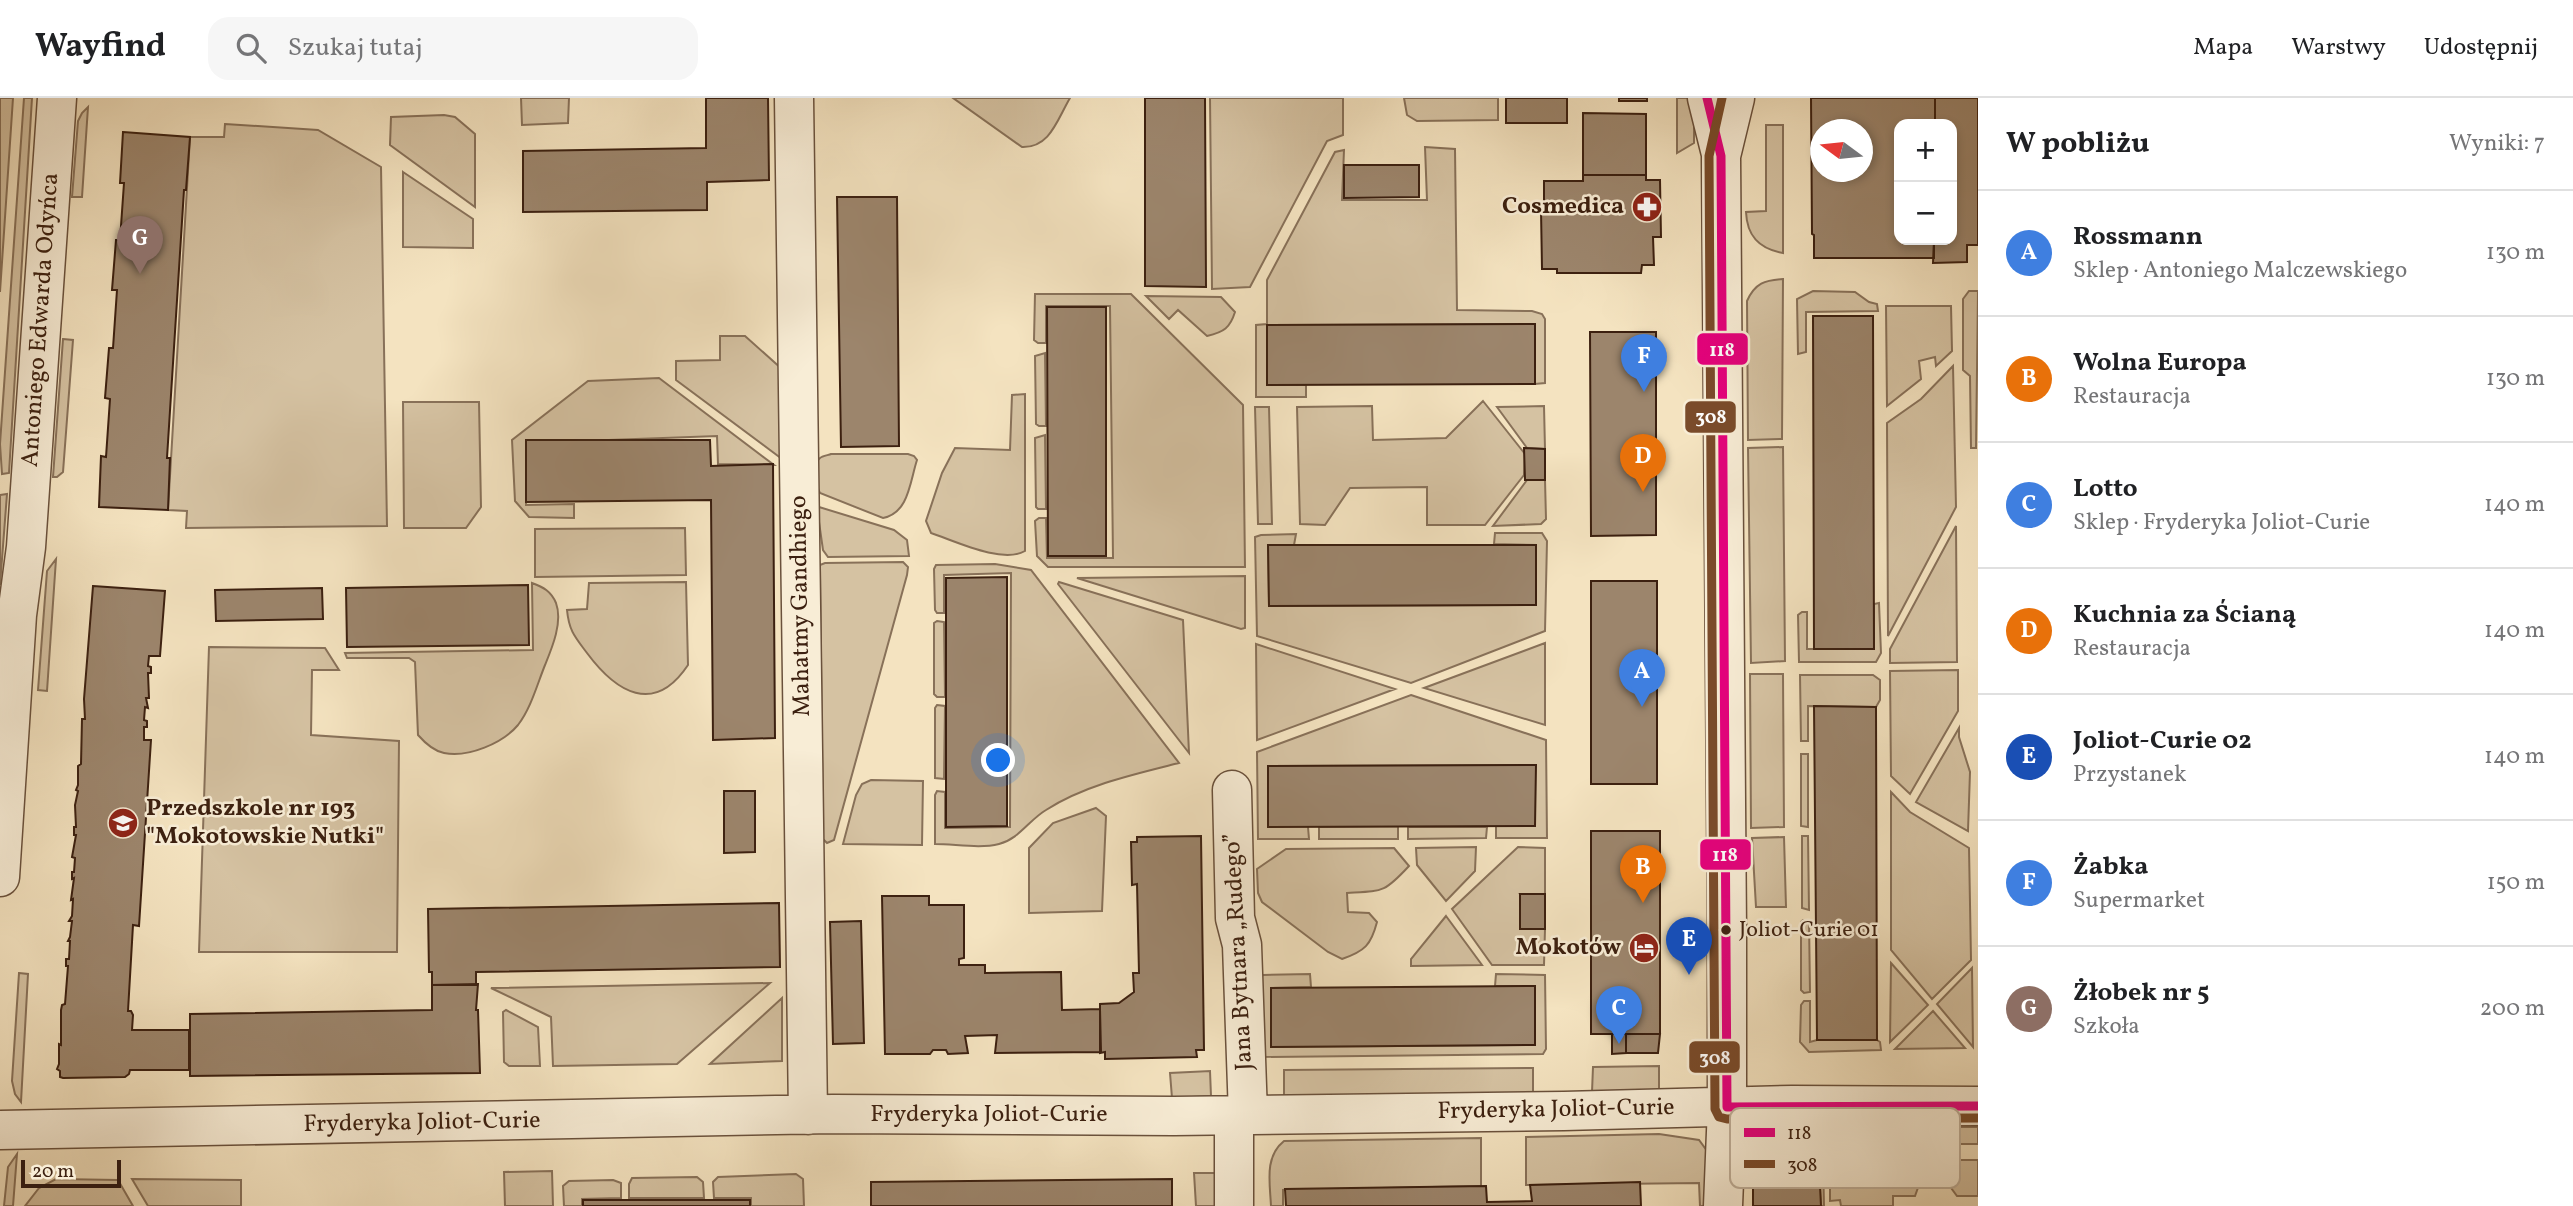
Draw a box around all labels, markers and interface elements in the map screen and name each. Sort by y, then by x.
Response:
search box [208,17,698,80]
text: Wayfind [35,25,166,71]
icon: search [232,29,270,67]
text: Szukaj tutaj [288,30,423,66]
text: Mapa [2193,31,2253,65]
text: Warstwy [2291,31,2386,65]
text: Udostępnij [2424,31,2538,65]
north arrow [1810,119,1873,182]
map controls [1894,119,1957,245]
button: + [1894,119,1957,182]
text: W pobliżu [2006,123,2149,165]
text: Wyniki: 7 [2449,128,2545,160]
street label: Antoniego Edwarda Odyńca [14,172,68,468]
button: − [1894,182,1957,245]
place label: Cosmedica [1502,190,1624,224]
pharmacy icon: Cosmedica [1630,190,1664,224]
pin: G [117,216,163,274]
text: Rossmann [2073,219,2203,255]
text: A [2021,237,2037,269]
text: 130 m [2486,237,2545,269]
text: Sklep · Antoniego Malczewskiego [2073,255,2407,287]
line badge: 118 [1696,332,1749,366]
pin: F [1621,334,1667,392]
text: 118 [1709,338,1735,364]
text: Wolna Europa [2073,345,2247,381]
text: B [2021,363,2037,395]
text: 130 m [2486,363,2545,395]
text: Restauracja [2073,381,2191,413]
line badge: 308 [1684,400,1737,434]
text: 308 [1695,405,1727,431]
pin: D [1620,434,1666,492]
text: Lotto [2073,471,2138,507]
text: C [2022,489,2036,521]
text: 140 m [2484,489,2545,521]
street label: Mahatmy Gandhiego [782,495,820,717]
text: Sklep · Fryderyka Joliot-Curie [2073,507,2370,539]
text: Kuchnia za Ścianą [2073,597,2296,633]
text: D [2021,615,2037,647]
text: 140 m [2484,615,2545,647]
text: Restauracja [2073,633,2191,665]
pin: A [1619,649,1665,707]
text: Joliot-Curie 02 [2073,723,2252,759]
text: E [2022,741,2036,773]
text: 140 m [2484,741,2545,773]
your location [981,743,1015,777]
text: Przystanek [2073,759,2187,791]
place label: Przedszkole nr 193 "Mokotowskie Nutki" [146,792,384,854]
school or university icon: Przedszkole nr 193 "Mokotowskie Nutki" [106,806,140,840]
street label: Jana Bytnara „Rudego” [1216,832,1262,1072]
line badge: 118 [1699,838,1752,871]
text: 118 [1712,843,1738,869]
pin: B [1620,845,1666,903]
text: Żabka [2073,849,2148,885]
text: F [2022,867,2036,899]
text: 150 m [2487,867,2545,899]
text: Supermarket [2073,885,2205,917]
place label: Joliot-Curie 01 [1739,915,1879,946]
pin: E [1666,917,1712,975]
marker: Joliot-Curie 01 [1719,923,1733,937]
place label: Mokotów [1516,931,1621,965]
hotel icon: Mokotów [1627,931,1661,965]
text: Żłobek nr 5 [2073,975,2209,1011]
pin: C [1596,986,1642,1044]
text: G [2021,993,2037,1025]
text: 200 m [2480,993,2545,1025]
text: Szkoła [2073,1011,2140,1043]
line badge: 308 [1688,1040,1741,1074]
text: 308 [1699,1046,1731,1072]
street label: Fryderyka Joliot-Curie [1437,1091,1675,1129]
street label: Fryderyka Joliot-Curie [870,1098,1108,1132]
street label: Fryderyka Joliot-Curie [303,1104,541,1142]
legend [1730,1108,1960,1188]
text: 118 [1787,1121,1811,1147]
text: 308 [1787,1153,1817,1179]
scale bar [21,1157,121,1189]
text: 20 m [32,1159,74,1185]

